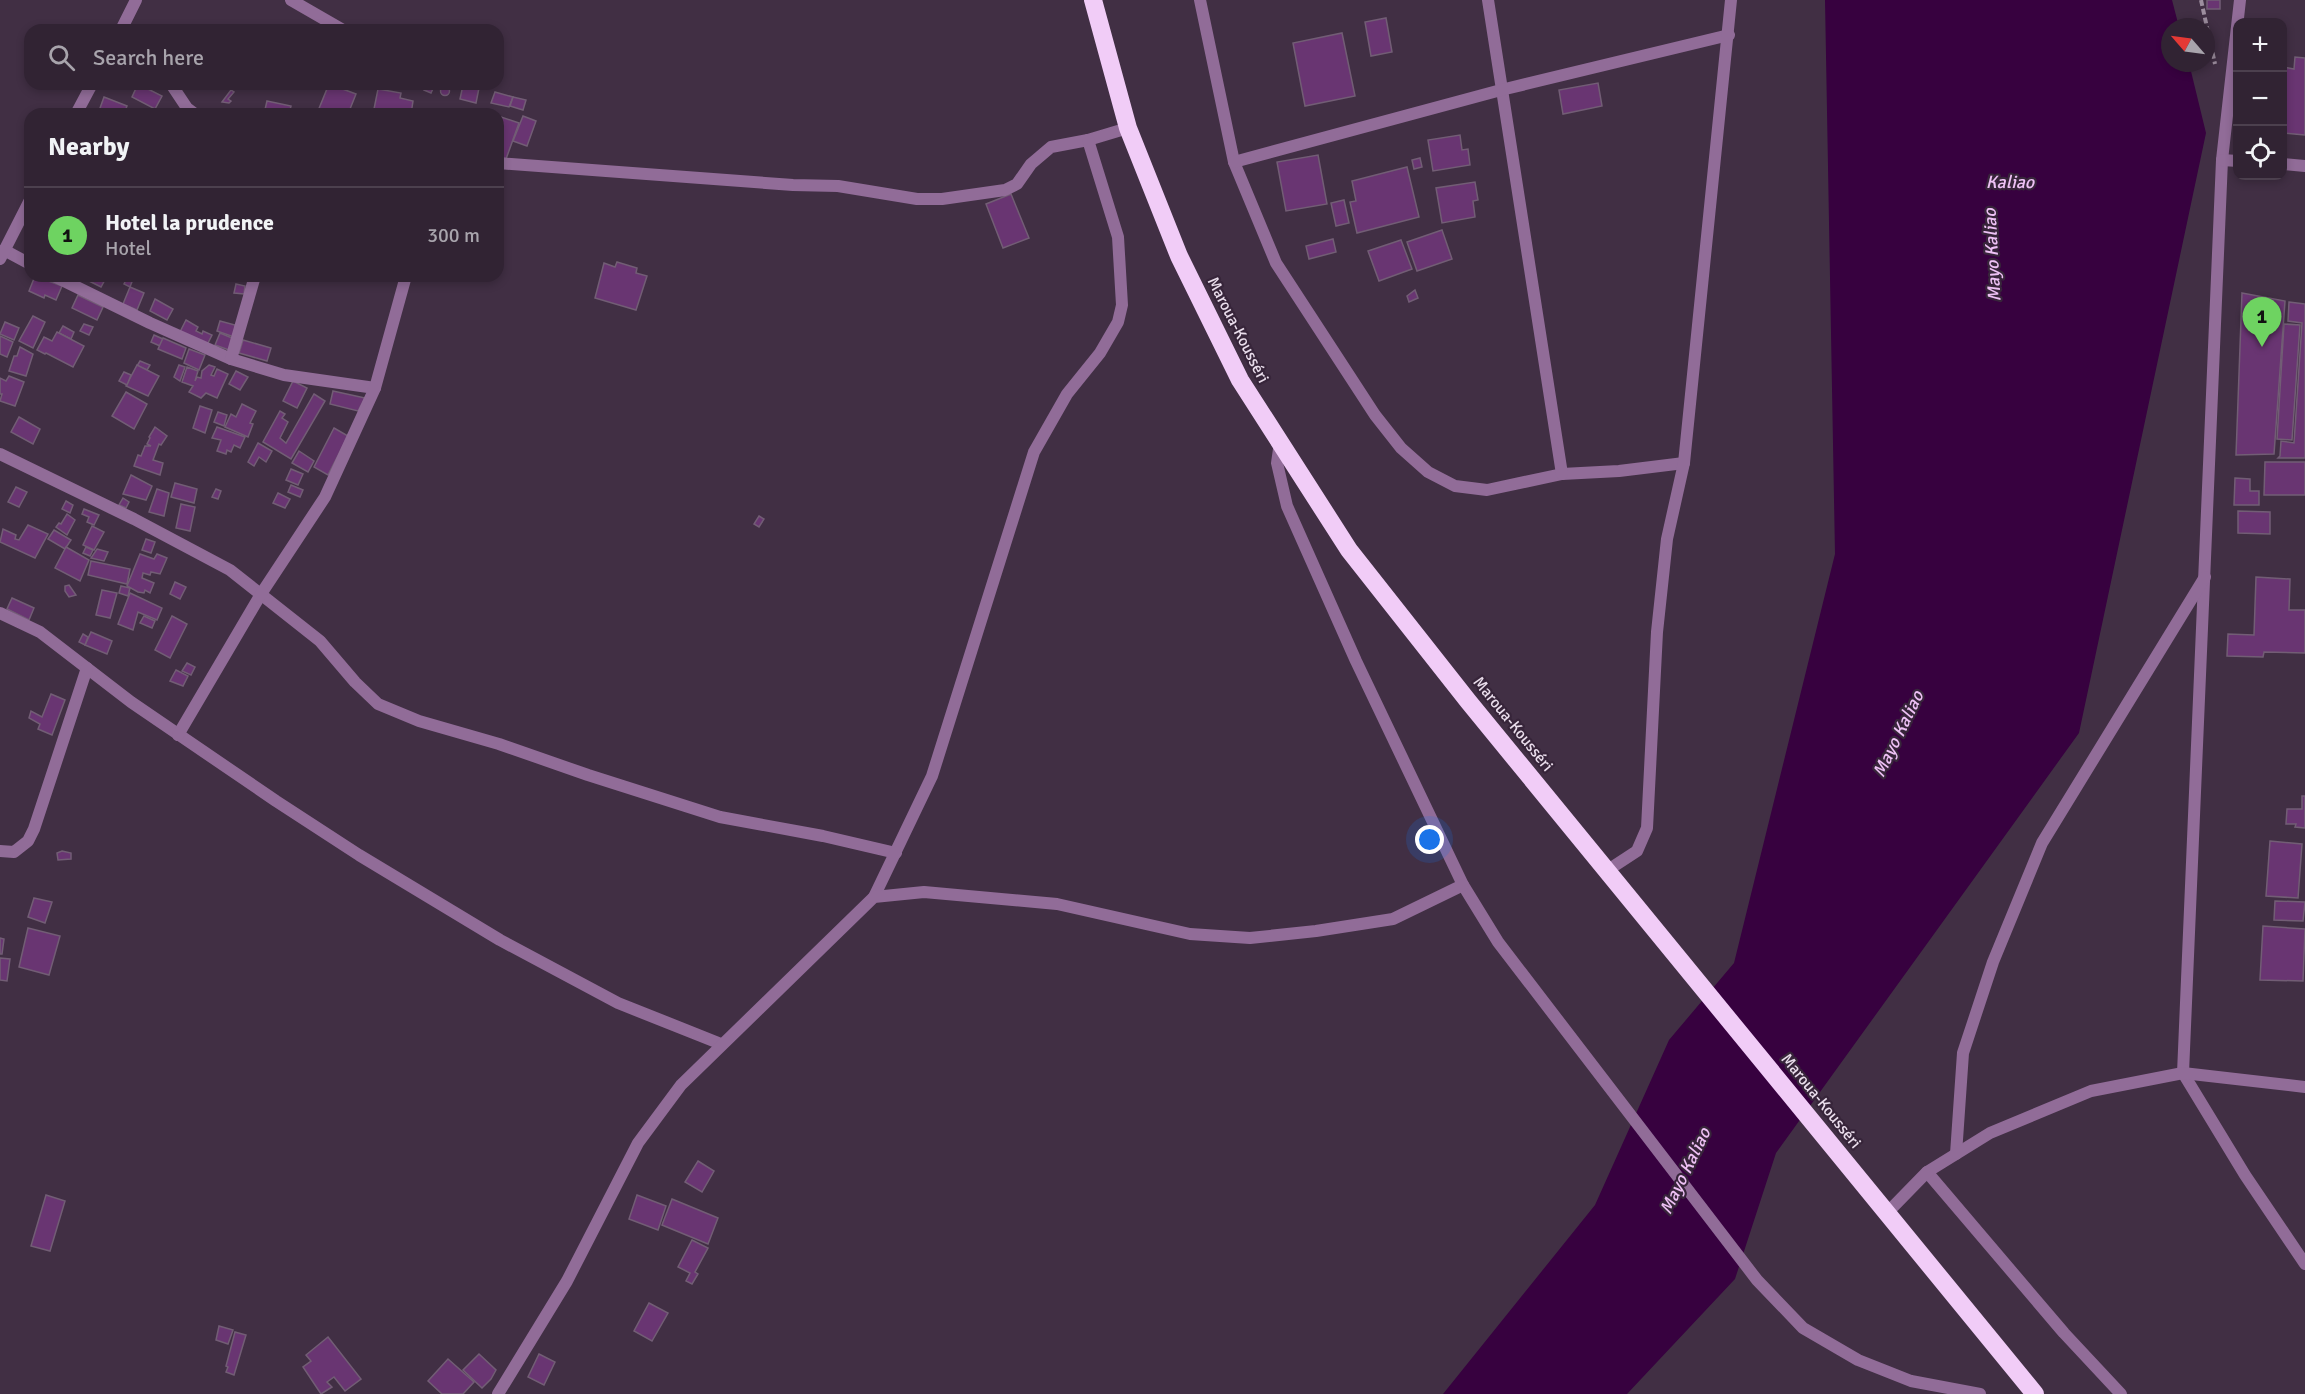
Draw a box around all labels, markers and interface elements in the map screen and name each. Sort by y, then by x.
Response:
north arrow [2161,18,2215,72]
map controls [2233,18,2287,180]
button: + [2233,18,2287,72]
search box [24,24,504,90]
icon: search [45,41,78,74]
text: Search here [93,44,204,71]
button: − [2233,72,2287,126]
button: locate [2233,126,2287,180]
text: Nearby [48,131,129,163]
water label: Kaliao [1986,171,2036,193]
water label: Mayo Kaliao [1978,206,2005,302]
text: Hotel la prudence [105,209,274,236]
text: 1 [62,223,73,248]
text: 300 m [427,223,480,248]
text: Hotel [105,236,151,261]
street label: Maroua-Kousséri [1203,274,1273,386]
pin: 1 [2242,298,2282,347]
street label: Maroua-Kousséri [1469,673,1557,775]
water label: Mayo Kaliao [1868,686,1929,781]
your location [1415,825,1444,854]
street label: Maroua-Kousséri [1777,1050,1865,1152]
water label: Mayo Kaliao [1655,1123,1716,1218]

